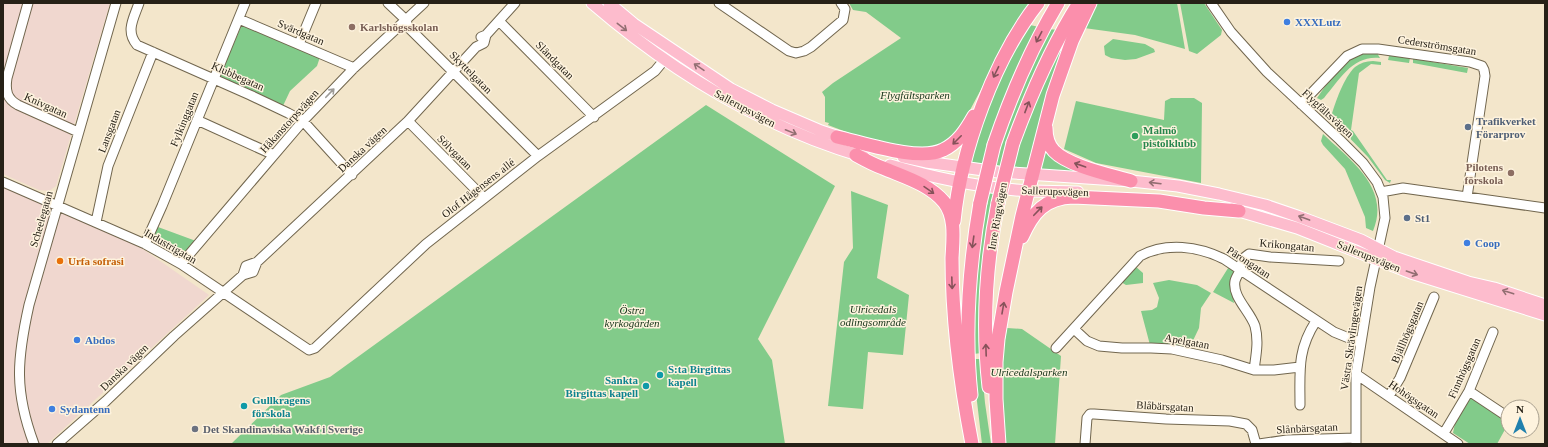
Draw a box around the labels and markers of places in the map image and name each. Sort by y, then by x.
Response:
place label: XXXLutz [1295,16,1341,28]
marker: XXXLutz [1282,17,1292,27]
place label: Karlshögsskolan [360,21,438,33]
marker: Karlshögsskolan [347,22,357,32]
place label: Trafikverket Förarprov [1476,115,1536,140]
marker: Trafikverket Förarprov [1463,122,1473,132]
place label: Malmö pistolklubb [1143,124,1196,149]
marker: Malmö pistolklubb [1130,131,1140,141]
place label: Pilotens förskola [1465,161,1504,186]
marker: Pilotens förskola [1506,168,1516,178]
place label: St1 [1415,212,1430,224]
marker: St1 [1402,213,1412,223]
place label: Coop [1475,237,1500,249]
marker: Coop [1462,238,1472,248]
place label: Urfa sofrasi [68,255,124,267]
marker: Urfa sofrasi [55,256,65,266]
place label: Abdos [85,334,116,346]
marker: Abdos [72,335,82,345]
place label: S:ta Birgittas kapell [668,363,731,388]
marker: S:ta Birgittas kapell [655,370,665,380]
place label: Sankta Birgittas kapell [566,374,638,399]
marker: Sankta Birgittas kapell [641,381,651,391]
place label: Gullkragens förskola [252,394,311,419]
marker: Gullkragens förskola [239,401,249,411]
place label: Sydantenn [60,403,110,415]
marker: Sydantenn [47,404,57,414]
place label: Det Skandinaviska Wakf i Sverige [203,423,363,435]
marker: Det Skandinaviska Wakf i Sverige [190,424,200,434]

